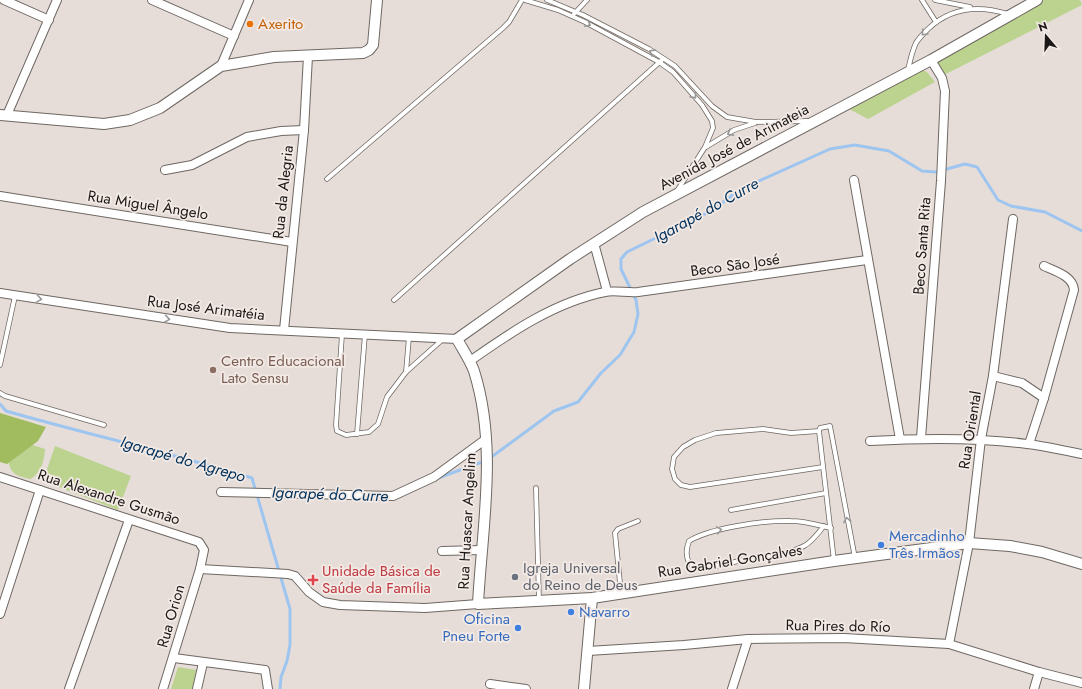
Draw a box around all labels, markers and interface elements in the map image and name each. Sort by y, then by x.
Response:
place label: Axerito [258,13,303,35]
north arrow [1026,16,1066,56]
text: N [1036,18,1049,36]
marker: Axerito [245,19,255,29]
one-way arrow [583,19,591,27]
one-way arrow [922,29,929,36]
one-way arrow [649,49,656,56]
one-way arrow [689,91,697,99]
street label: Avenida José de Arimateia [655,98,813,196]
one-way arrow [727,128,734,136]
street label: Rua da Alegria [267,144,299,240]
water label: Igarapé do Curre [649,172,763,248]
street label: Rua Miguel Ângelo [86,185,210,225]
street label: Beco Santa Rita [908,197,936,295]
street label: Beco São José [689,248,781,282]
street label: Rua José Arimatéia [146,290,266,326]
one-way arrow [35,294,42,303]
one-way arrow [164,314,170,323]
place label: Centro Educacional Lato Sensu [221,350,345,389]
marker: Centro Educacional Lato Sensu [208,365,218,375]
street label: Rua Oriental [953,389,987,471]
water label: Igarapé do Agrepo [118,430,249,488]
street label: Rua Huascar Angelim [452,452,482,590]
street label: Rua Alexandre Gusmão [35,464,183,530]
water label: Igarapé do Curre [271,480,389,508]
one-way arrow [843,517,852,523]
place label: Mercadinho Três Irmãos [889,525,965,564]
one-way arrow [716,527,722,535]
street label: Rua Gabriel Gonçalves [656,539,804,583]
marker: Mercadinho Três Irmãos [876,540,886,550]
place label: Igreja Universal do Reino de Deus [523,557,637,596]
place label: Unidade Básica de Saúde da Família [322,560,441,599]
marker: Igreja Universal do Reino de Deus [510,572,520,582]
marker: Unidade Básica de Saúde da Família [307,574,319,586]
street label: Rua Orion [151,582,191,650]
place label: Navarro [579,601,630,623]
marker: Navarro [566,607,576,617]
place label: Oficina Pneu Forte [442,608,510,647]
street label: Rua Pires do Río [785,614,891,638]
marker: Oficina Pneu Forte [513,623,523,633]

